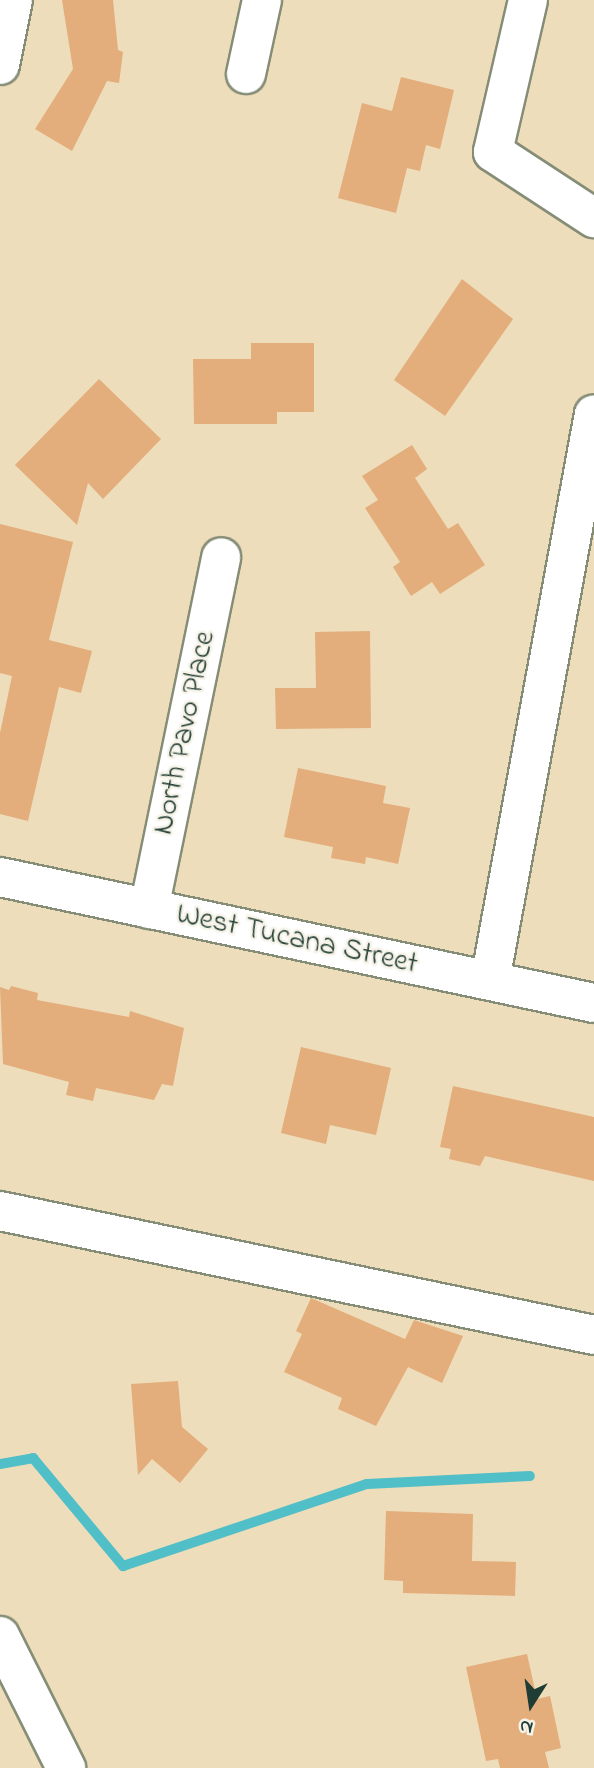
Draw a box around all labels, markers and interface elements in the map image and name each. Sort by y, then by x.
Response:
street label: North Pavo Place [146,628,224,838]
street label: West Tucana Street [173,897,421,983]
north arrow [496,1670,566,1740]
text: N [517,1711,536,1741]

